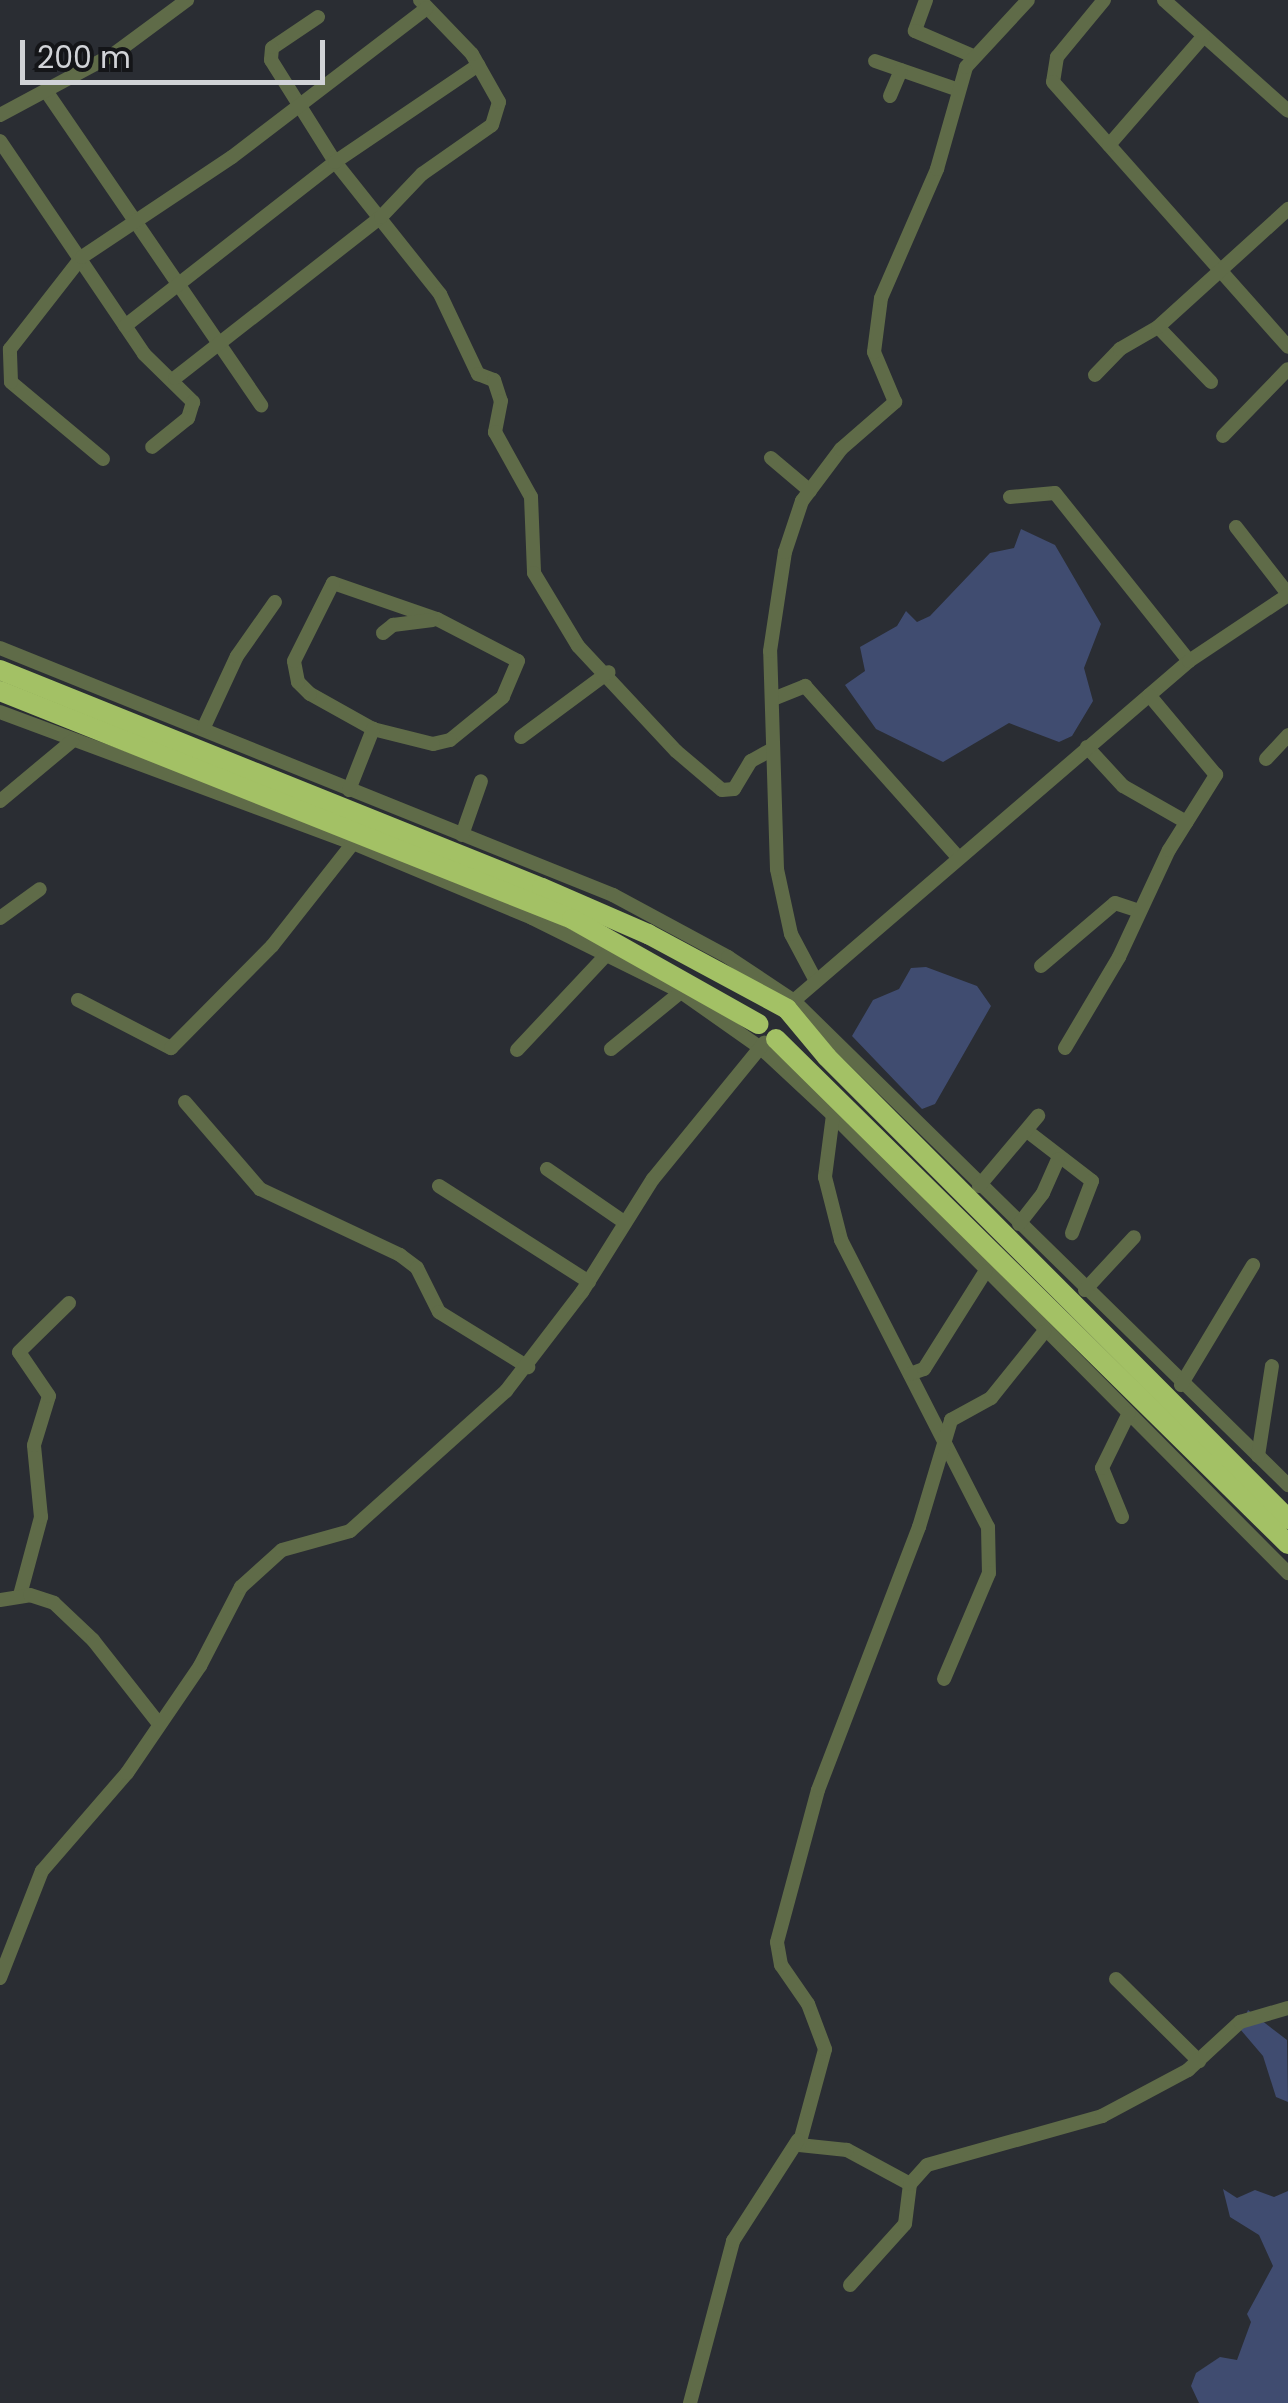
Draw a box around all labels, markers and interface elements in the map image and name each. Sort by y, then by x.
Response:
scale bar [25,20,330,82]
text: 200 m [37,36,131,79]

